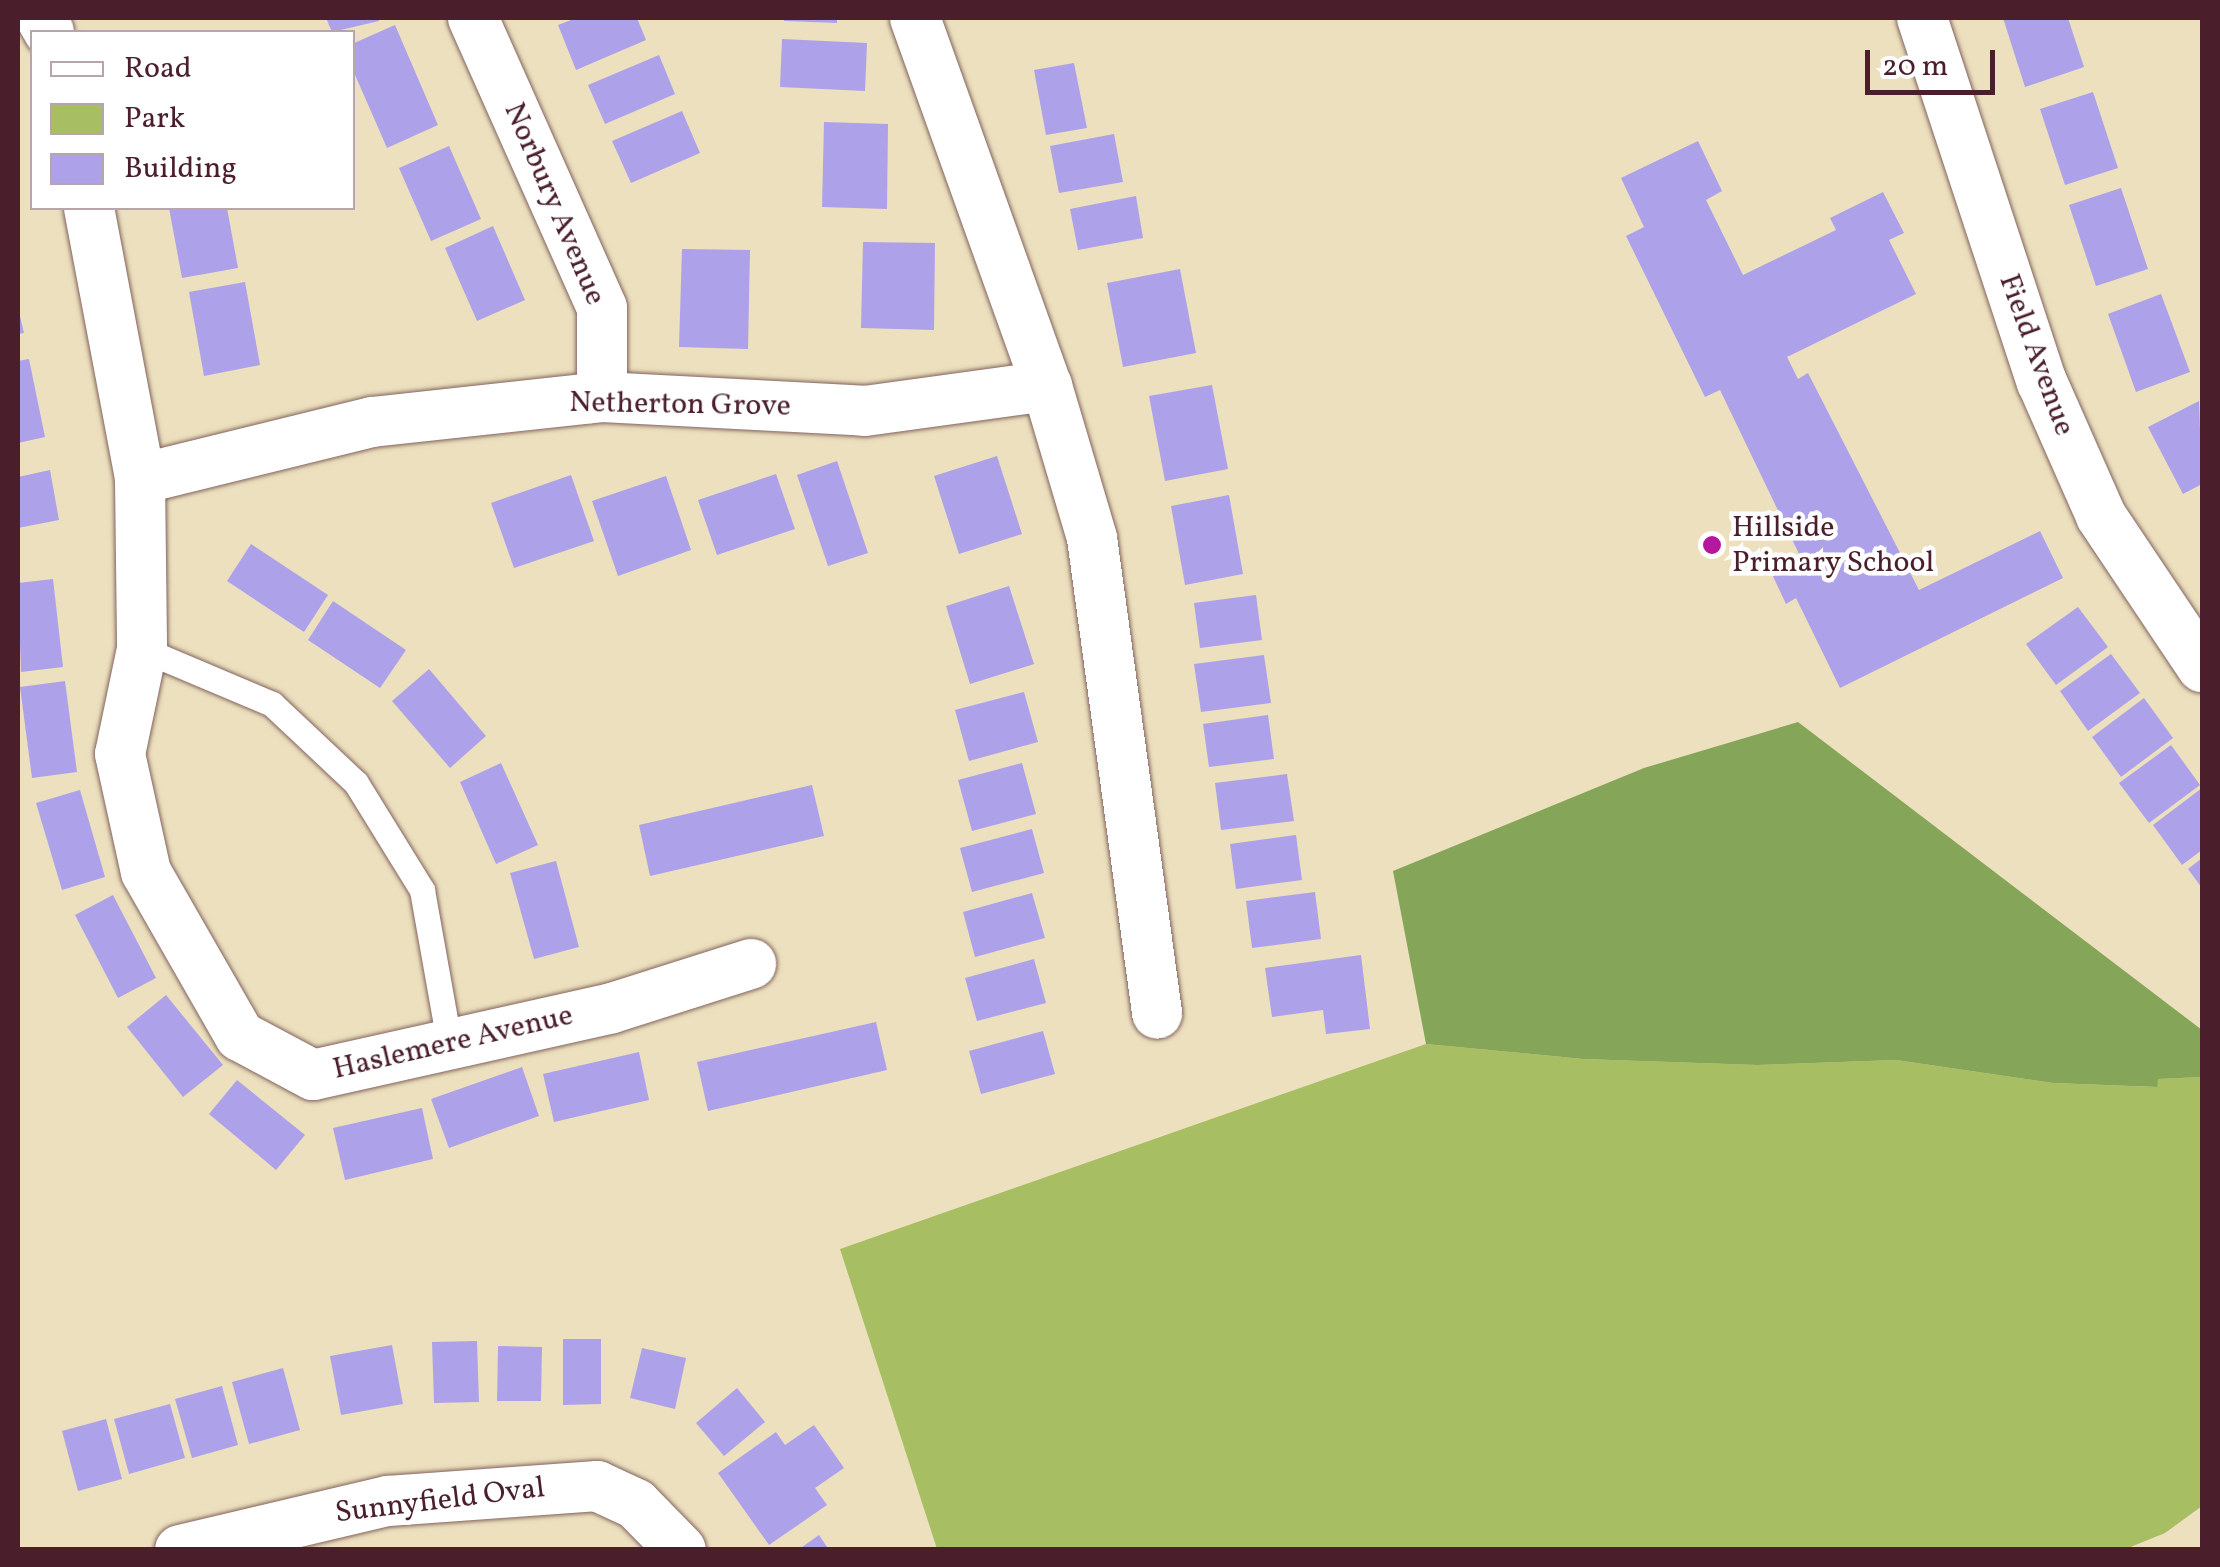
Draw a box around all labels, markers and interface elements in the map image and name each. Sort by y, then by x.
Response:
legend [30,30,355,210]
scale bar [1870,30,2000,92]
text: 20 m [1882,46,1948,88]
text: Road [124,48,192,90]
street label: Norbury Avenue [495,97,613,311]
text: Park [124,98,185,140]
text: Building [124,148,237,190]
street label: Field Avenue [1990,269,2082,441]
street label: Netherton Grove [569,385,791,425]
place label: Hillside Primary School [1732,510,1935,580]
marker: Hillside Primary School [1701,534,1723,556]
street label: Haslemere Avenue [329,998,577,1088]
street label: Sunnyfield Oval [333,1470,547,1532]

